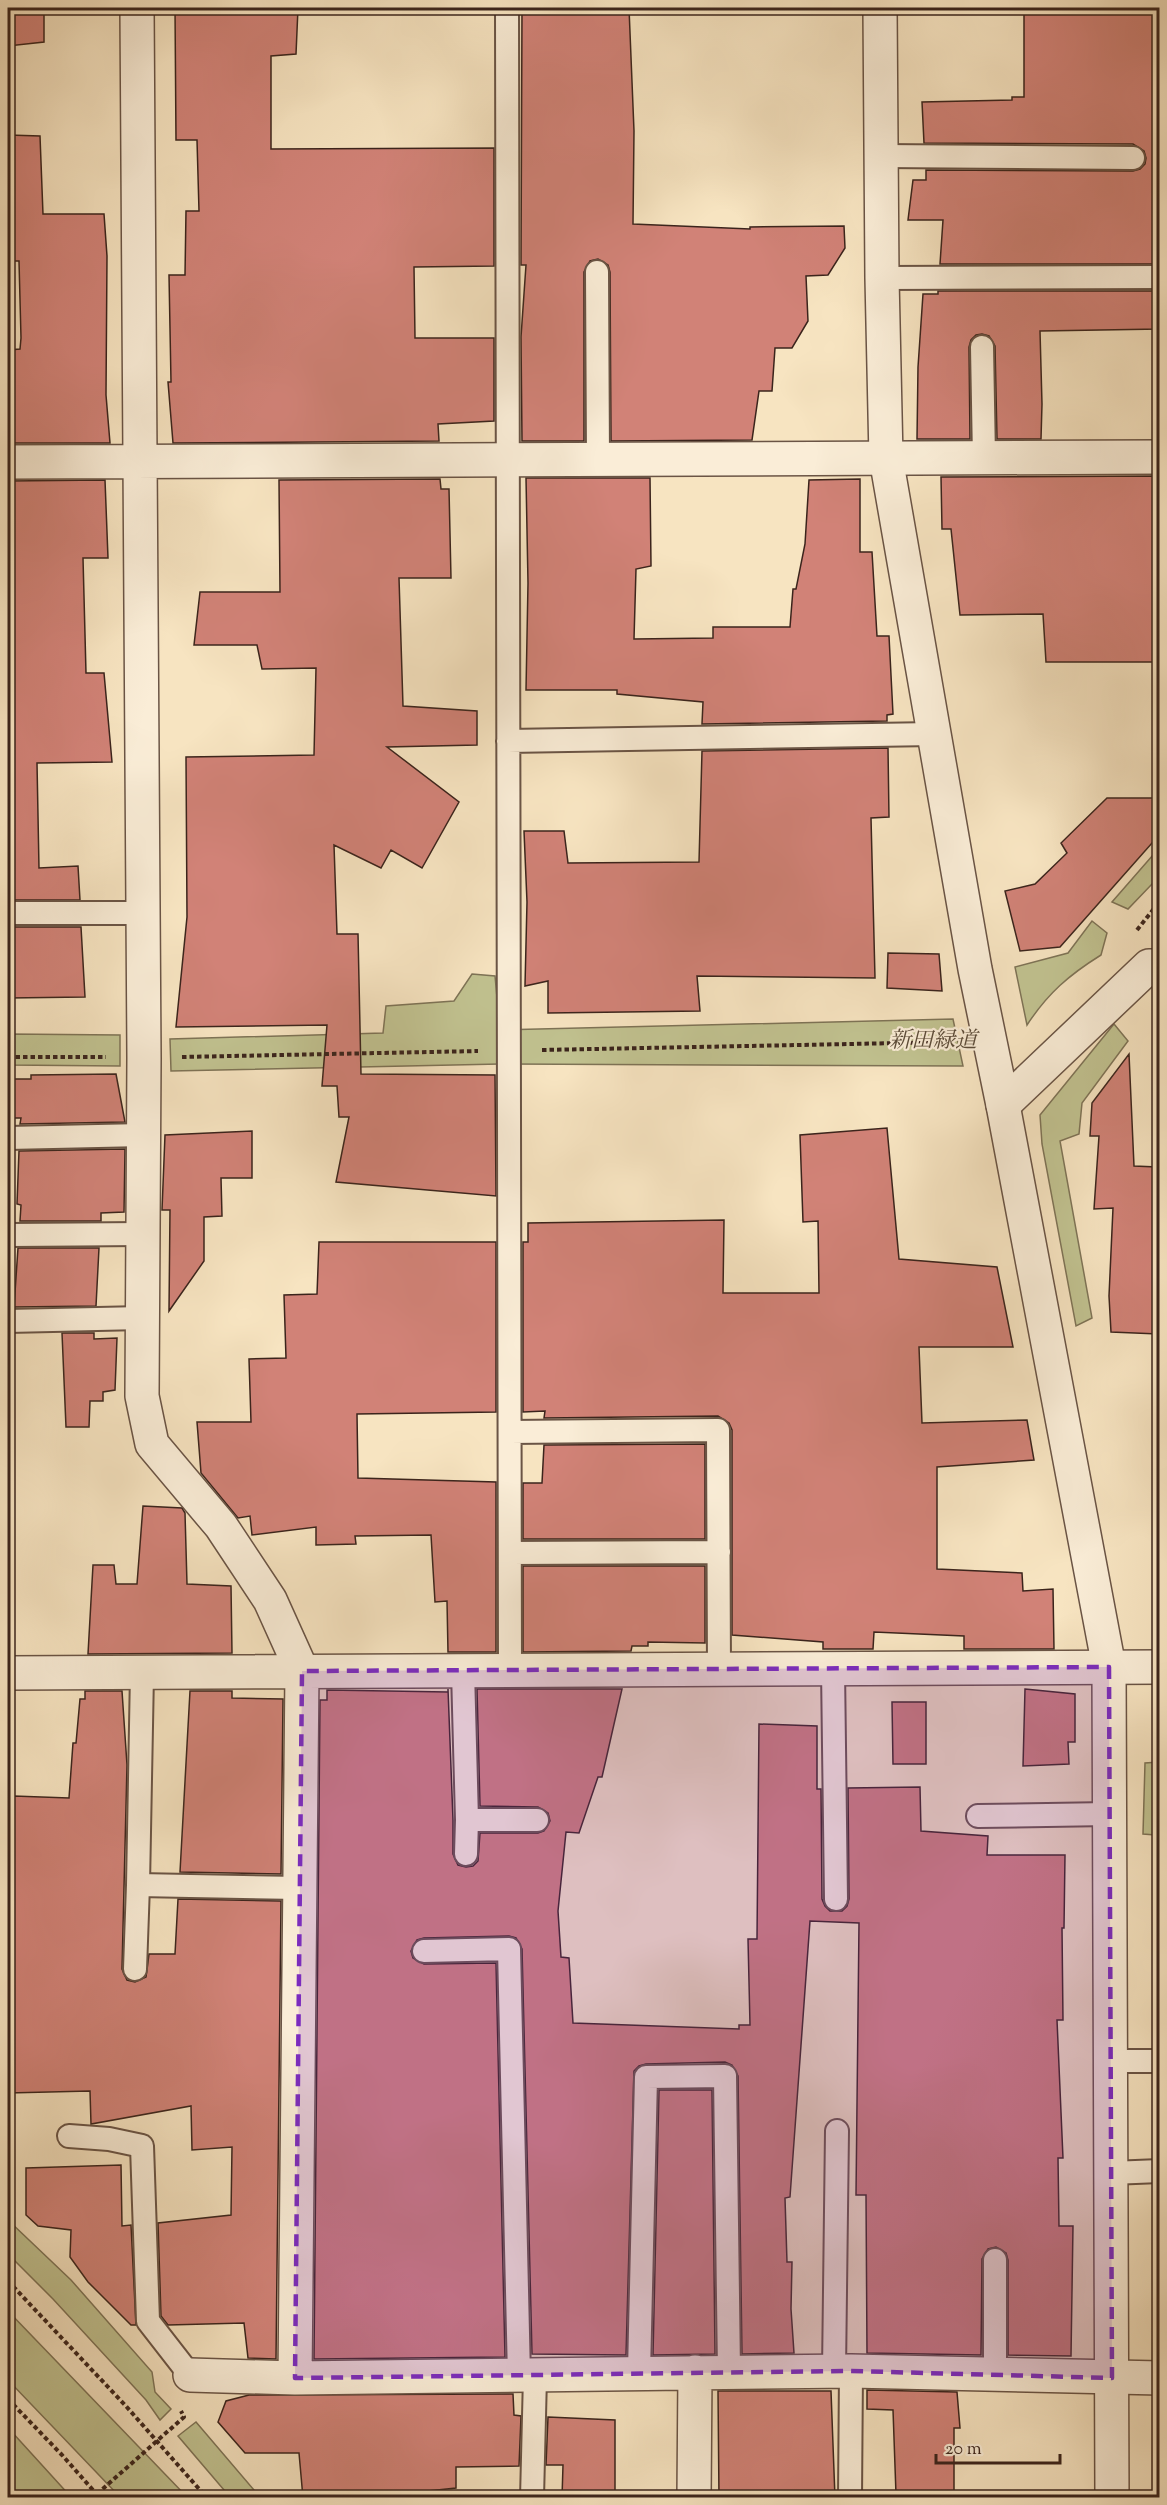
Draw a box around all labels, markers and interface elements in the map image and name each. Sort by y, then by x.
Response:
park label: 新田緑道 [889,1026,980,1058]
scale bar [936,2427,1060,2465]
text: 20 m [945,2437,982,2463]

